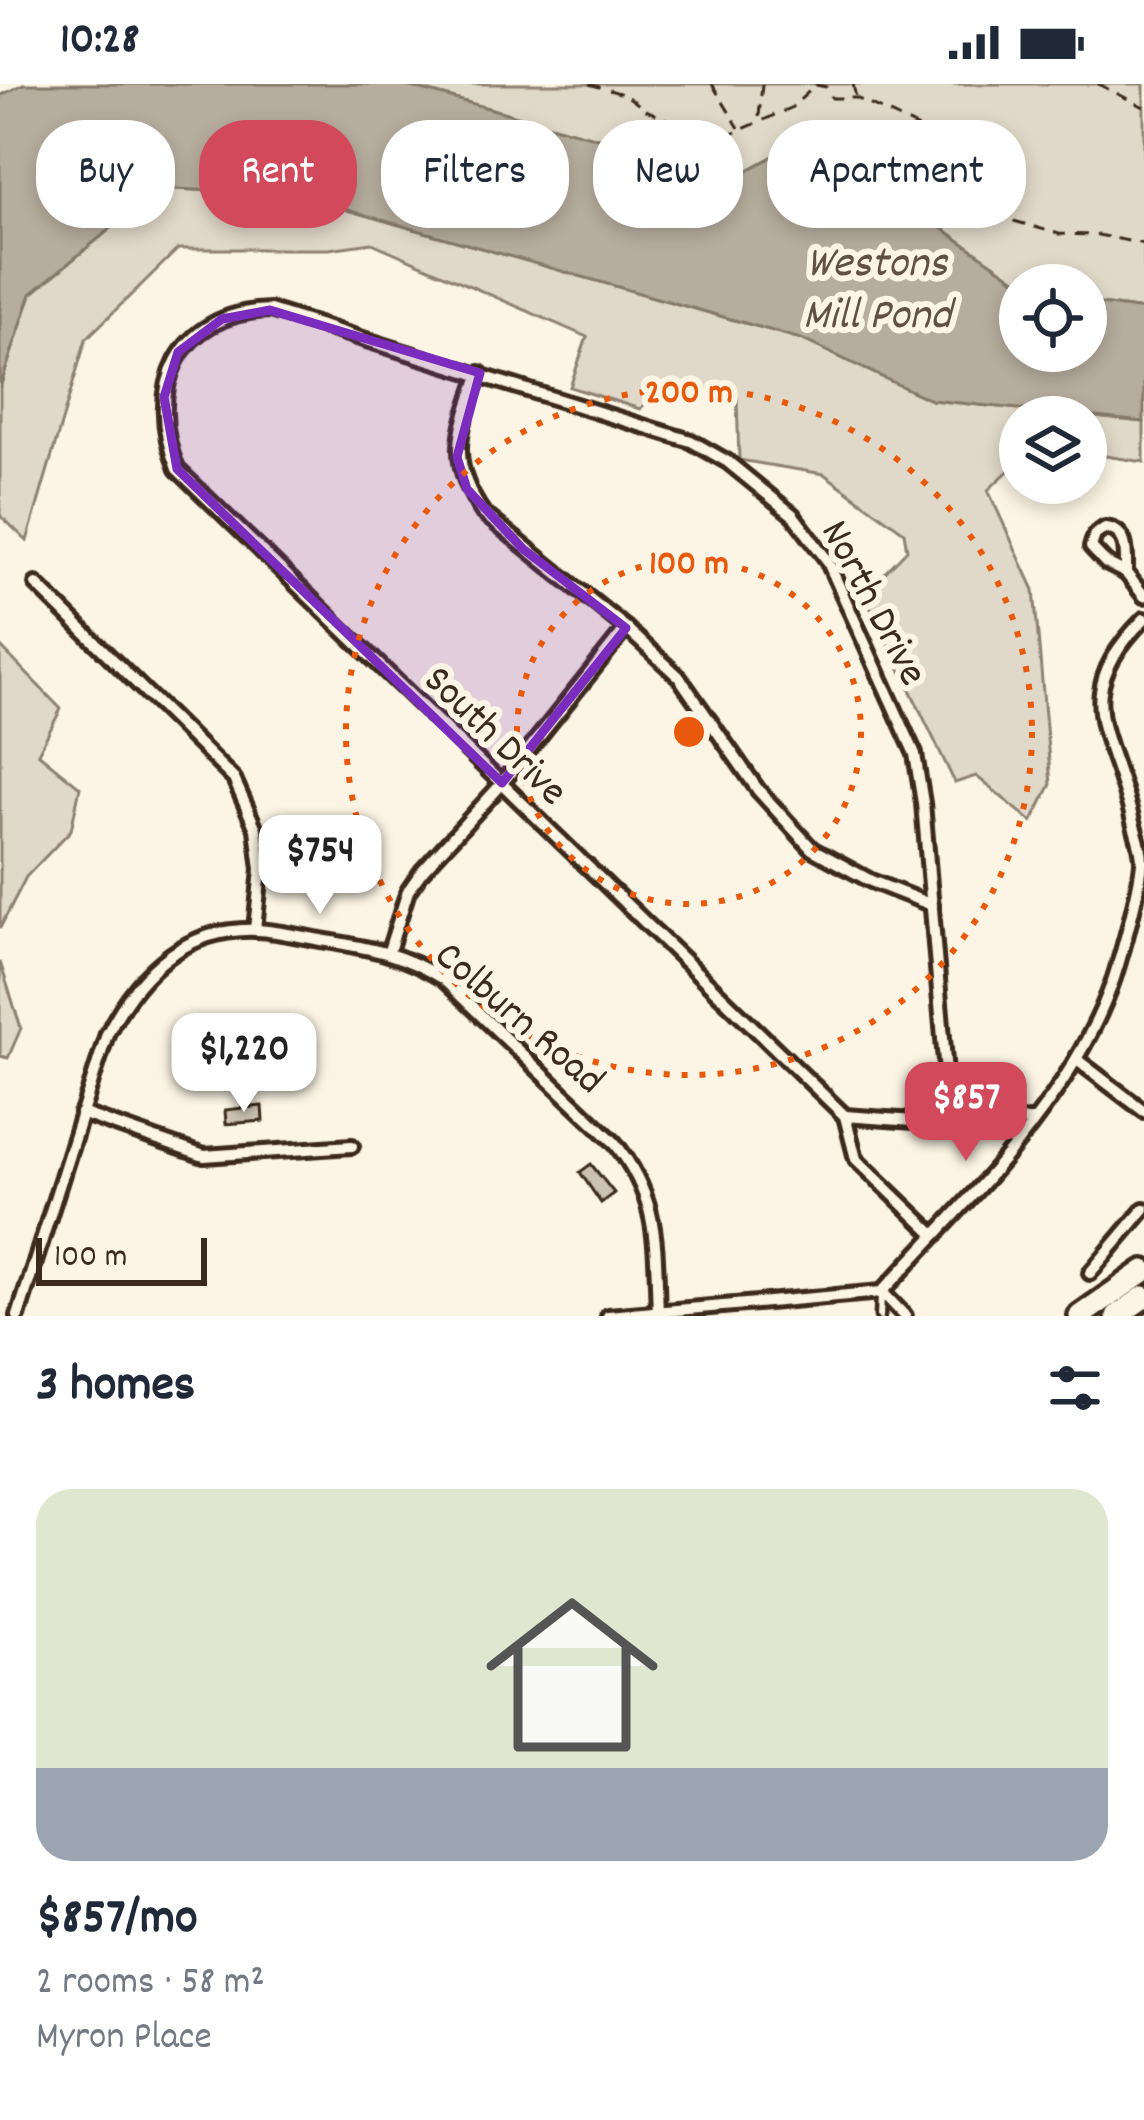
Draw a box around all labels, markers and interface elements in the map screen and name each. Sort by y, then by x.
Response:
text: 10:28 [60,10,140,74]
chip: Buy [36,120,175,228]
chip: Rent [199,120,357,228]
chip: Filters [381,120,569,228]
chip: New [593,120,743,228]
chip: Apartment [767,120,1026,228]
water label: Westons Mill Pond [803,234,956,350]
map controls [999,264,1107,504]
button: locate [999,264,1107,372]
text: 200 m [645,369,733,421]
button: layers [999,396,1107,504]
street label: North Drive [802,511,940,698]
text: 100 m [649,540,729,592]
street label: South Drive [407,654,579,822]
centre of rings [668,711,710,753]
pin: $754 [249,815,391,917]
text: $754 [286,826,354,881]
street label: Colburn Road [419,929,616,1111]
pin: $1,220 [146,1013,342,1115]
text: $1,220 [198,1024,290,1079]
pin: $857 [895,1062,1037,1164]
text: $857 [932,1073,1000,1128]
scale bar [36,1232,207,1285]
text: 100 m [54,1235,127,1282]
text: 3 homes [36,1352,195,1424]
icon: filters [1042,1355,1108,1421]
icon: home [464,1567,680,1783]
text: $857/mo [36,1885,198,1957]
text: 2 rooms · 58 m² [36,1957,265,2012]
text: Myron Place [36,2012,212,2067]

